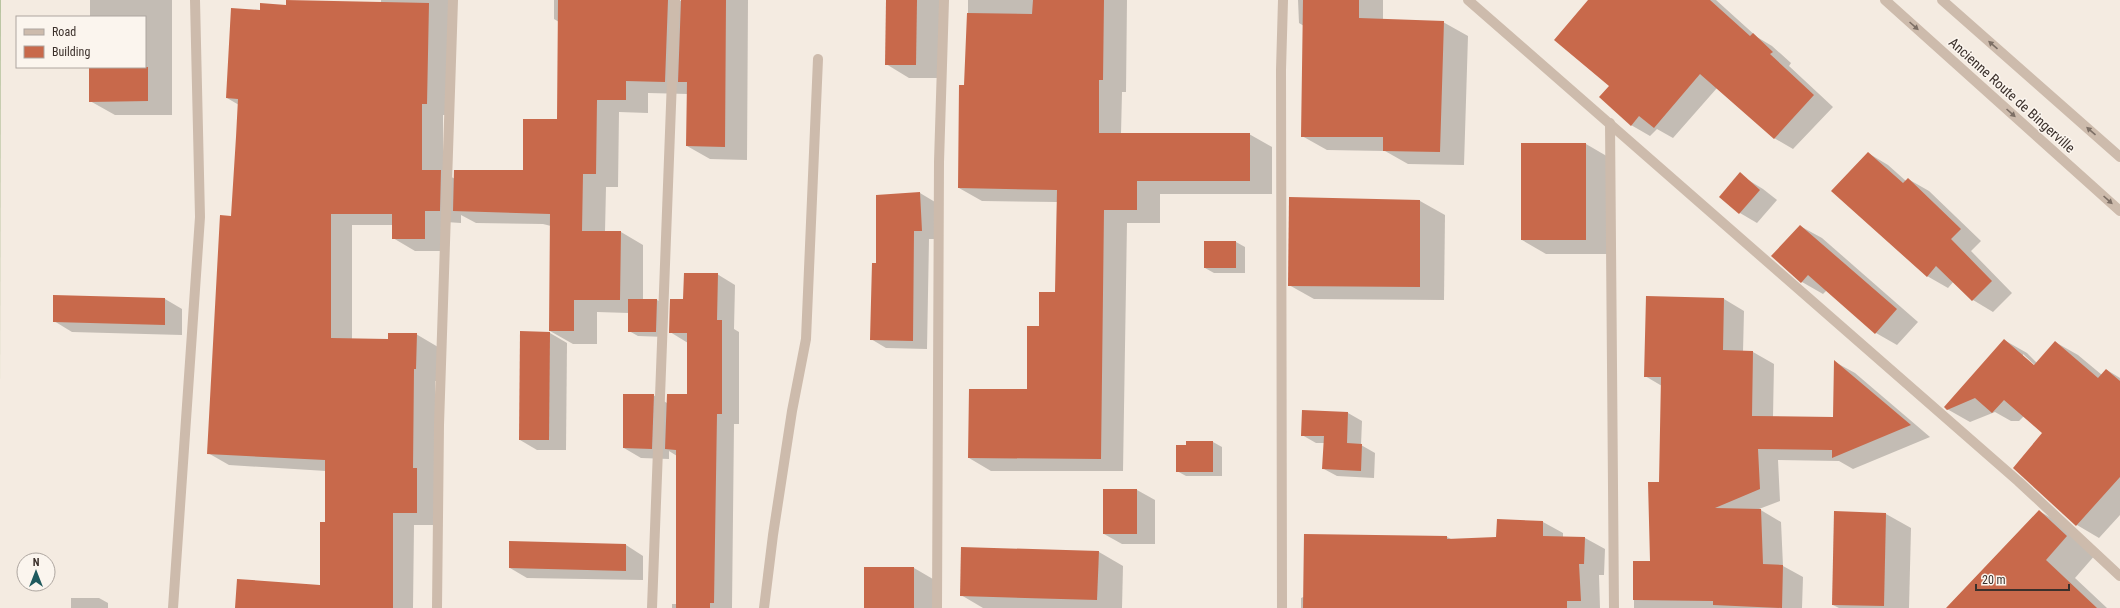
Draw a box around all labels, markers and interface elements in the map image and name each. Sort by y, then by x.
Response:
legend [16,16,146,68]
one-way arrow [1909,21,1919,31]
text: Road [52,25,76,39]
street label: Ancienne Route de Bingerville [1946,34,2079,156]
one-way arrow [1988,40,1998,50]
text: Building [52,45,90,59]
one-way arrow [2006,108,2016,118]
one-way arrow [2086,127,2095,136]
one-way arrow [2102,195,2113,204]
north arrow [16,552,56,592]
text: N [33,556,40,569]
scale bar [1976,566,2069,592]
text: 20 m [1982,573,2006,587]

